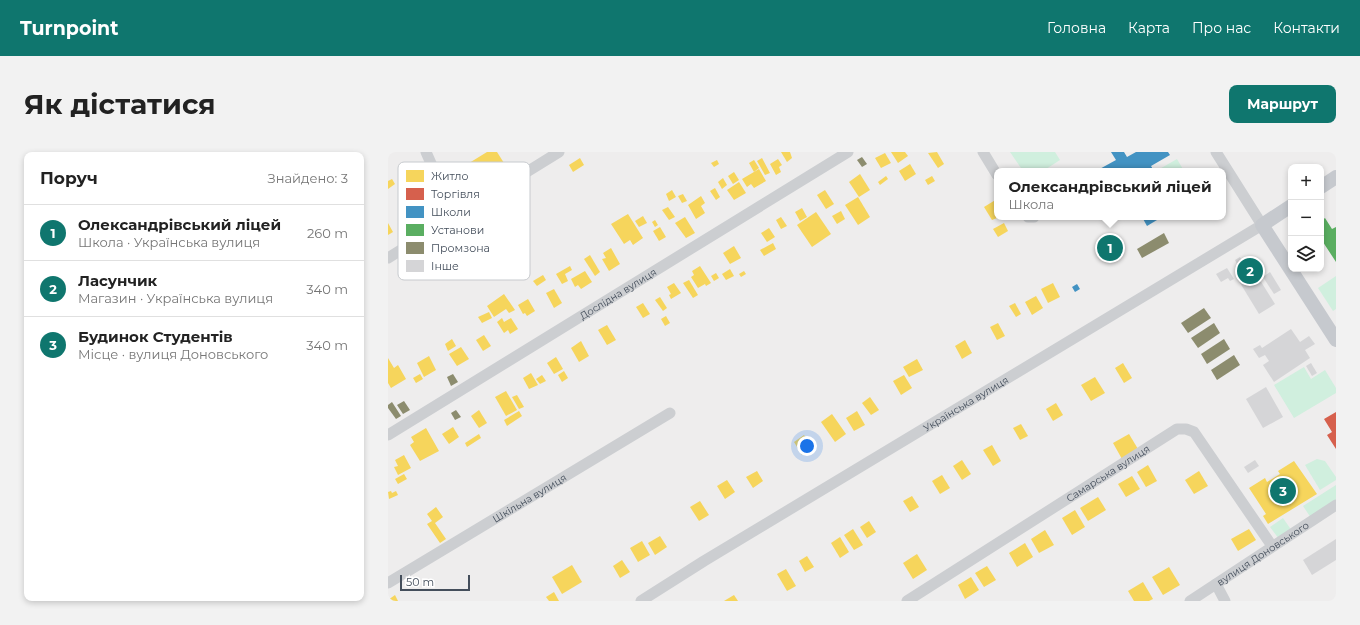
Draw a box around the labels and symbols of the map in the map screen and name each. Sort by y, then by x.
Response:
legend [398,162,530,280]
text: Житло [431,169,468,183]
text: Торгівля [431,187,480,201]
text: Школи [431,205,471,219]
text: Установи [431,223,484,237]
pin: 1 [1097,233,1123,263]
text: Промзона [431,241,490,255]
pin: 2 [1237,256,1263,286]
text: Інше [431,259,459,273]
street label: Дослідна вулиця [577,265,659,322]
street label: Українська вулиця [921,373,1011,434]
your location [797,436,817,456]
street label: Самарська вулиця [1063,442,1152,505]
street label: Шкільна вулиця [490,470,569,525]
pin: 3 [1270,476,1296,506]
street label: вулиця Доновського [1214,518,1311,588]
scale bar [400,573,470,592]

